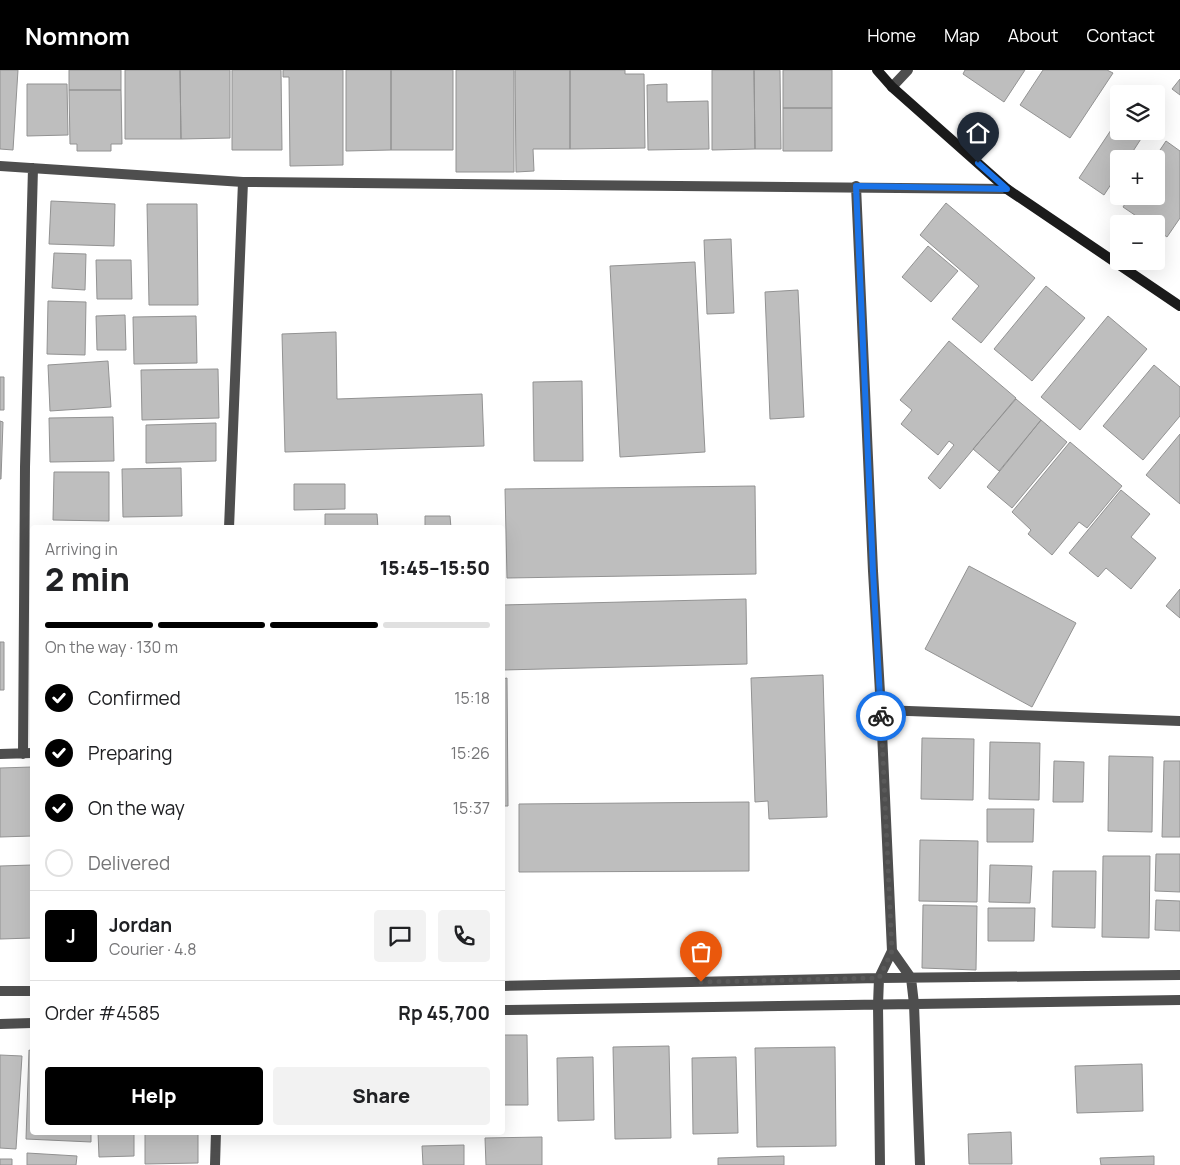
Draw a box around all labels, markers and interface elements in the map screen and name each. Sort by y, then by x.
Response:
text: Nomnom [25,19,130,52]
text: Home [867,23,916,47]
text: Map [944,23,980,47]
text: About [1008,23,1058,47]
text: Contact [1086,23,1155,47]
map controls [1110,85,1165,270]
button: layers [1110,85,1165,140]
pin [957,112,999,163]
icon: home [964,119,992,147]
button: + [1110,150,1165,205]
button: − [1110,215,1165,270]
text: Arriving in [45,538,118,560]
text: 15:45–15:50 [380,555,490,581]
text: 2 min [45,557,130,601]
text: On the way · 130 m [45,636,178,658]
icon: check [45,684,73,712]
text: Confirmed [88,685,181,711]
text: 15:18 [454,687,490,709]
courier [856,691,906,741]
icon: bike [867,702,895,730]
icon: check [45,739,73,767]
text: Preparing [88,740,173,766]
text: 15:26 [451,742,490,764]
icon: check [45,794,73,822]
text: On the way [88,795,185,821]
text: 15:37 [453,797,490,819]
text: Delivered [88,850,170,876]
button: chat [374,910,426,962]
button: phone [438,910,490,962]
text: Jordan [109,912,172,938]
text: J [66,923,76,949]
pin [680,931,722,982]
text: Courier · 4.8 [109,938,197,960]
icon: bag [687,938,715,966]
text: Order #4585 [45,1000,160,1026]
text: Rp 45,700 [398,1000,490,1026]
button: Help [45,1067,263,1125]
button: Share [273,1067,490,1125]

